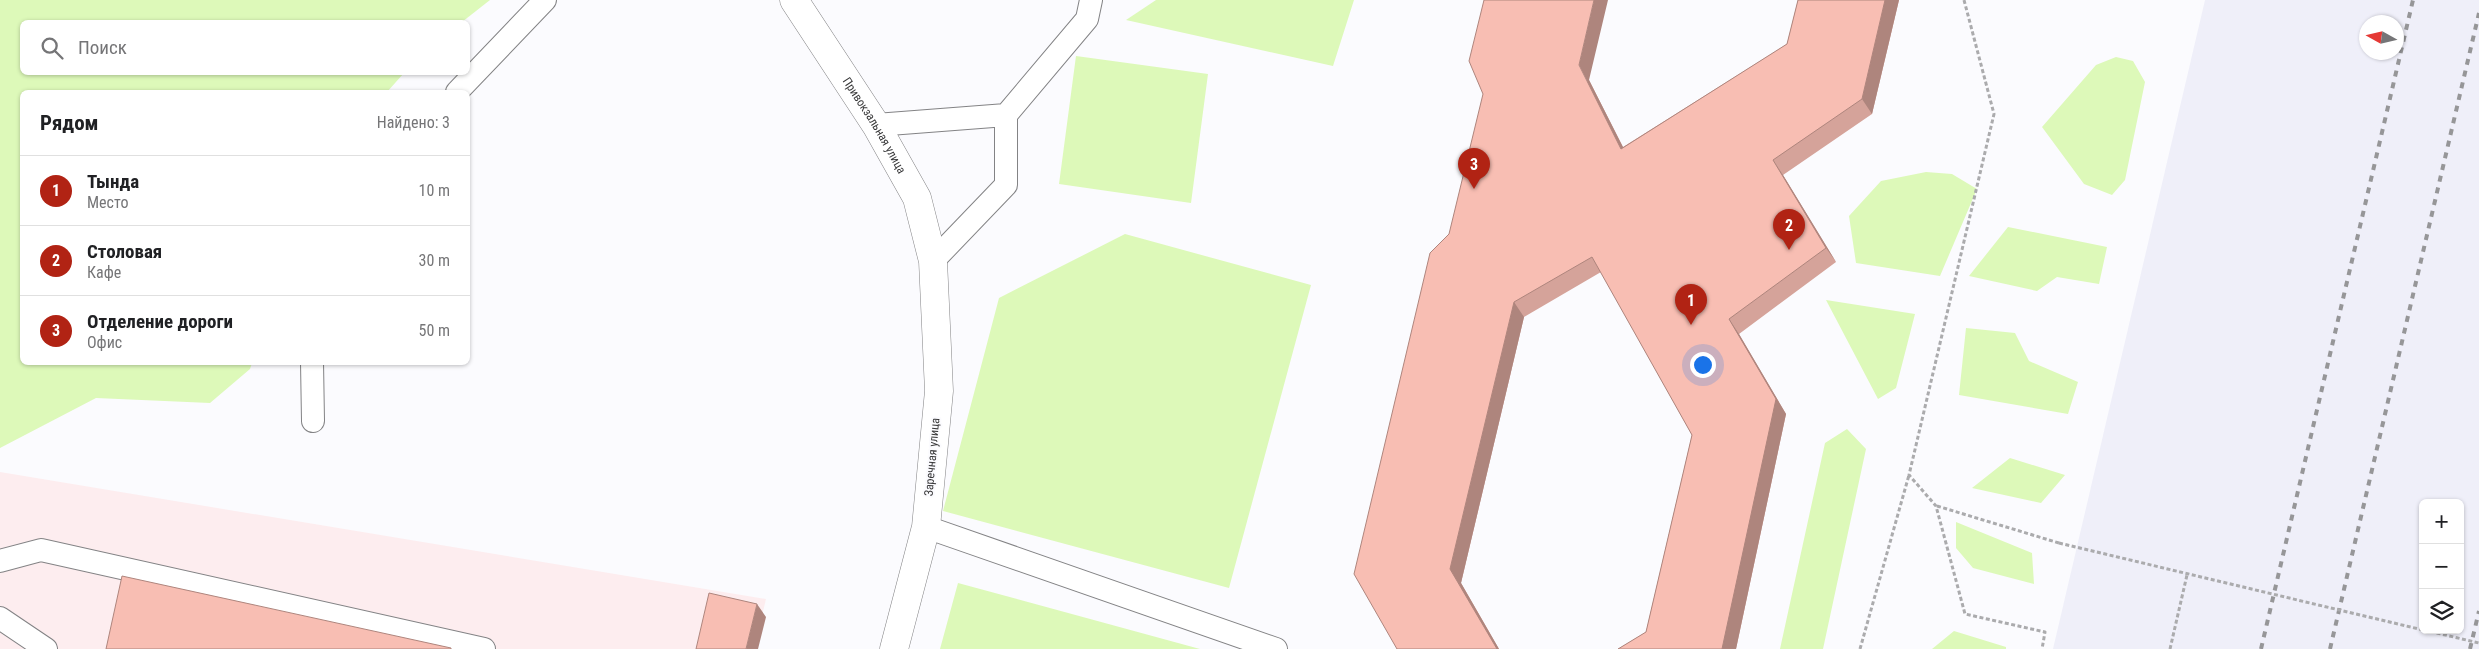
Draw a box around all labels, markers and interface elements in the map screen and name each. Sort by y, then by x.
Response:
north arrow [2359,15,2404,60]
search box [20,20,470,75]
icon: search [38,34,66,62]
text: Поиск [78,36,127,59]
street label: Привокзальная улица [840,75,909,176]
text: Рядом [40,111,99,135]
text: Найдено: 3 [377,113,450,132]
pin: 3 [1458,148,1490,189]
text: Тында [87,170,139,193]
text: 1 [52,181,60,200]
text: 10 m [418,181,450,200]
text: Место [87,193,128,212]
pin: 2 [1773,209,1805,250]
text: Столовая [87,240,162,263]
text: 2 [52,251,60,270]
text: 30 m [418,251,450,270]
text: Кафе [87,263,121,282]
pin: 1 [1675,284,1707,325]
text: Отделение дороги [87,310,233,333]
text: 3 [52,321,60,340]
text: 50 m [418,321,450,340]
text: Офис [87,333,122,352]
your location [1690,352,1716,378]
street label: Заречная улица [922,417,942,497]
map controls [2419,499,2464,634]
button: + [2419,499,2464,544]
button: − [2419,544,2464,589]
button: layers [2419,589,2464,634]

